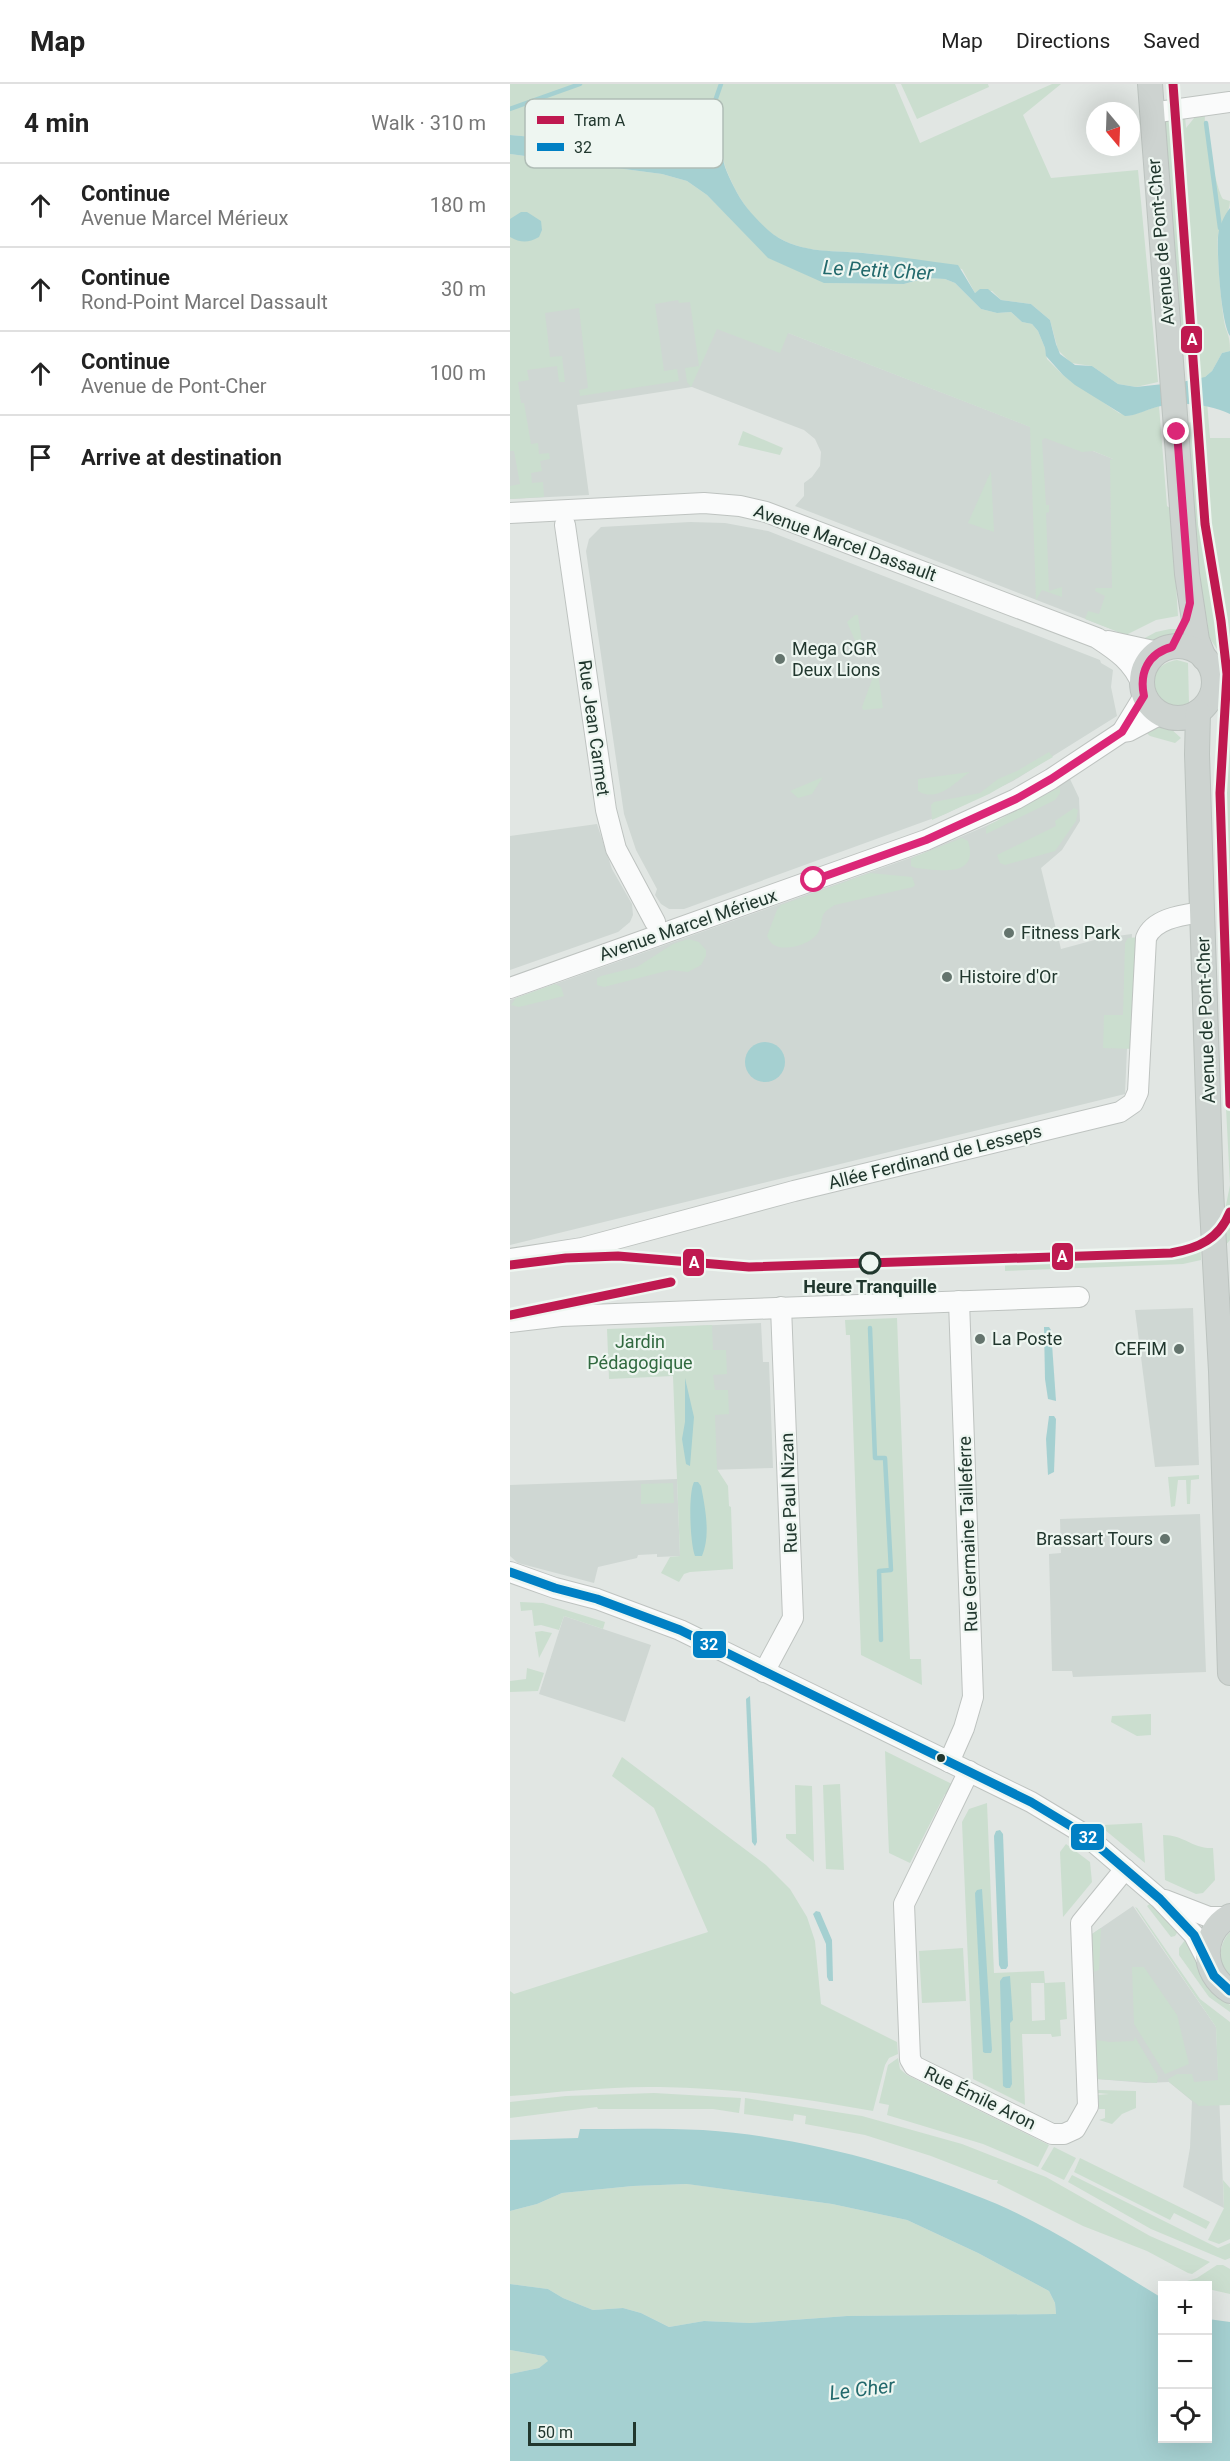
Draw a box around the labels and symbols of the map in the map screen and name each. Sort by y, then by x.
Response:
legend [525,99,723,168]
north arrow [1086,102,1140,156]
text: Tram A [574,111,626,130]
text: 32 [574,138,592,157]
street label: Avenue de Pont-Cher [1143,158,1178,326]
water label: Le Petit Cher [822,255,935,285]
line badge: A [1180,325,1203,354]
text: A [1187,330,1198,349]
route end [1163,418,1189,444]
street label: Avenue Marcel Dassault [751,500,939,585]
place label: Mega CGR Deux Lions [792,638,880,680]
marker: Mega CGR Deux Lions [773,652,787,666]
street label: Rue Jean Carmet [575,658,614,798]
route start [800,866,826,892]
street label: Avenue Marcel Mérieux [596,884,780,965]
place label: Fitness Park [1021,922,1121,943]
marker: Fitness Park [1002,926,1016,940]
street label: Avenue de Pont-Cher [1192,936,1219,1104]
place label: Histoire d'Or [959,966,1058,987]
marker: Histoire d'Or [940,970,954,984]
street label: Allée Ferdinand de Lesseps [826,1120,1044,1193]
line badge: A [1051,1242,1074,1271]
text: A [1057,1247,1068,1266]
line badge: A [682,1248,705,1277]
marker: Heure Tranquille [859,1252,881,1274]
text: A [689,1253,700,1272]
place label: Heure Tranquille [803,1276,937,1297]
place label: La Poste [992,1328,1062,1349]
park label: Jardin Pédagogique [587,1331,693,1373]
marker: La Poste [973,1332,987,1346]
place label: CEFIM [1114,1338,1167,1359]
marker: CEFIM [1172,1342,1186,1356]
street label: Rue Paul Nizan [776,1432,801,1554]
street label: Rue Germaine Tailleferre [954,1436,981,1632]
place label: Brassart Tours [1036,1528,1153,1549]
marker: Brassart Tours [1158,1532,1172,1546]
line badge: 32 [692,1630,727,1659]
text: 32 [700,1635,718,1654]
unlabelled marker [935,1752,947,1764]
line badge: 32 [1070,1823,1105,1851]
text: 32 [1079,1828,1097,1847]
street label: Rue Émile Aron [921,2061,1040,2134]
water label: Le Cher [828,2373,898,2405]
scale bar [528,2419,636,2446]

